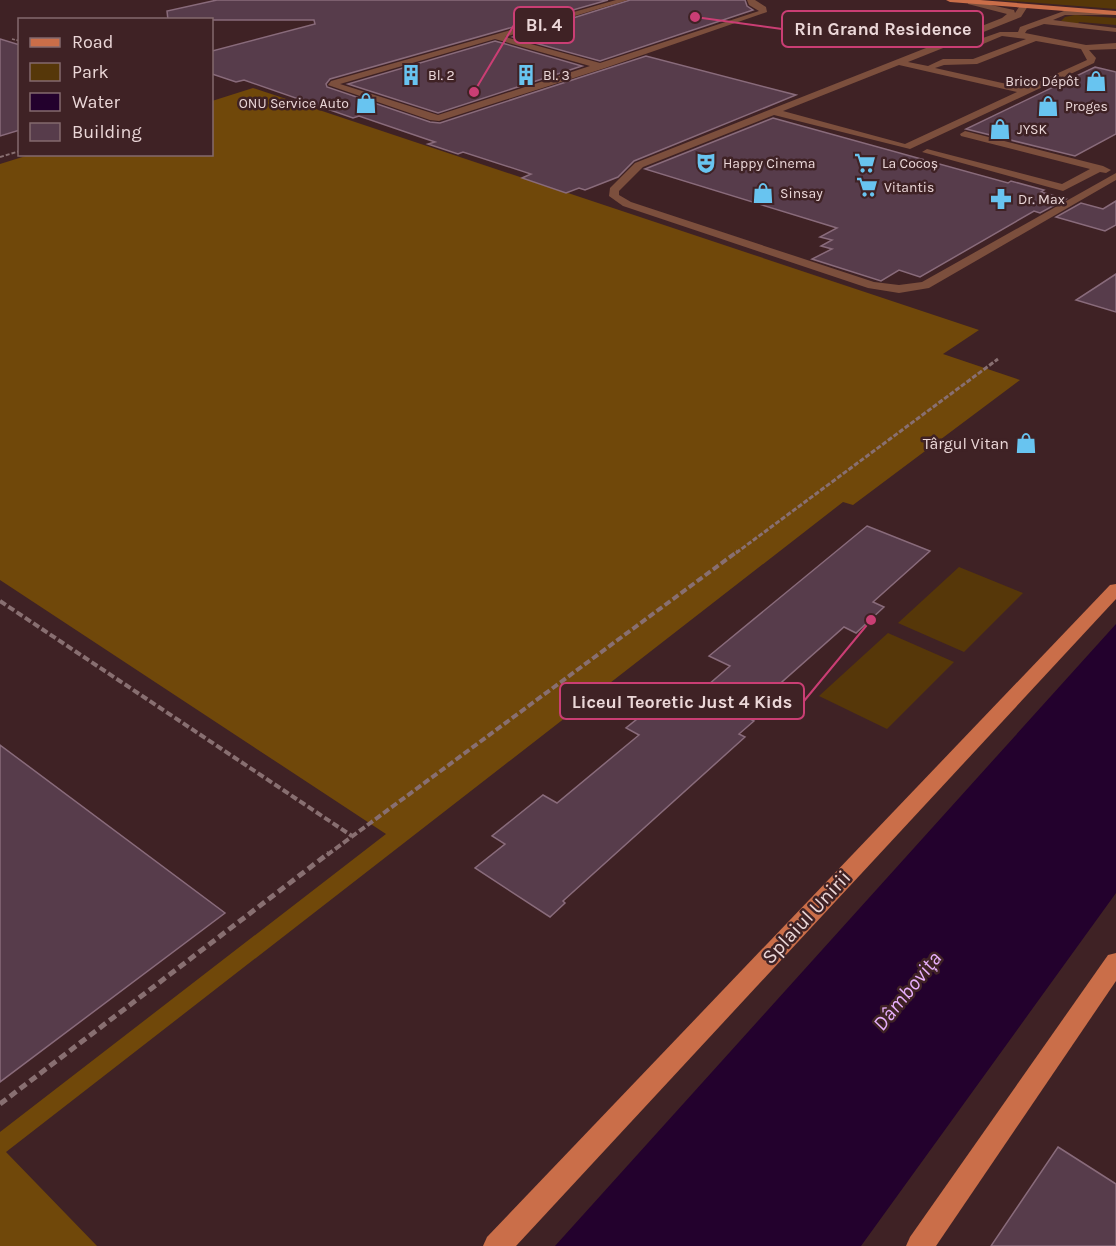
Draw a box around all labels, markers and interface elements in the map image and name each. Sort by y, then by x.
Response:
callout: Bl. 4 [514,7,574,43]
callout: Rin Grand Residence [782,11,983,47]
text: Bl. 4 [526,14,562,36]
legend [18,18,213,156]
text: Rin Grand Residence [794,18,972,40]
text: Road [72,31,113,53]
text: Park [72,61,109,83]
building icon: Bl. 2 [399,63,423,87]
building icon: Bl. 3 [514,63,538,87]
place label: Bl. 2 [428,67,455,84]
place label: Bl. 3 [543,67,570,84]
shop icon: Brico Dépôt [1084,69,1108,93]
place label: Brico Dépôt [1005,73,1079,90]
text: Water [72,91,120,113]
shop icon: ONU Service Auto [354,91,378,115]
shop icon: Proges [1036,94,1060,118]
place label: ONU Service Auto [239,95,349,112]
place label: Proges [1065,98,1108,115]
shop icon: JYSK [988,117,1012,141]
text: Building [72,121,142,143]
place label: JYSK [1017,121,1047,138]
theatre icon: Happy Cinema [694,151,718,175]
supermarket icon: La Cocoș [853,151,877,175]
place label: Happy Cinema [723,155,815,172]
place label: La Cocoș [882,155,938,172]
supermarket icon: Vitantis [855,175,879,199]
place label: Vitantis [884,179,934,196]
shop icon: Sinsay [751,181,775,205]
place label: Sinsay [780,185,823,202]
pharmacy icon: Dr. Max [989,187,1013,211]
place label: Dr. Max [1018,191,1065,208]
shop icon: Târgul Vitan [1014,431,1038,455]
place label: Târgul Vitan [923,434,1009,453]
callout: Liceul Teoretic Just 4 Kids [560,683,804,719]
text: Liceul Teoretic Just 4 Kids [572,691,792,713]
street label: Splaiul Unirii [757,866,855,969]
water label: Dâmbovița [868,947,946,1035]

